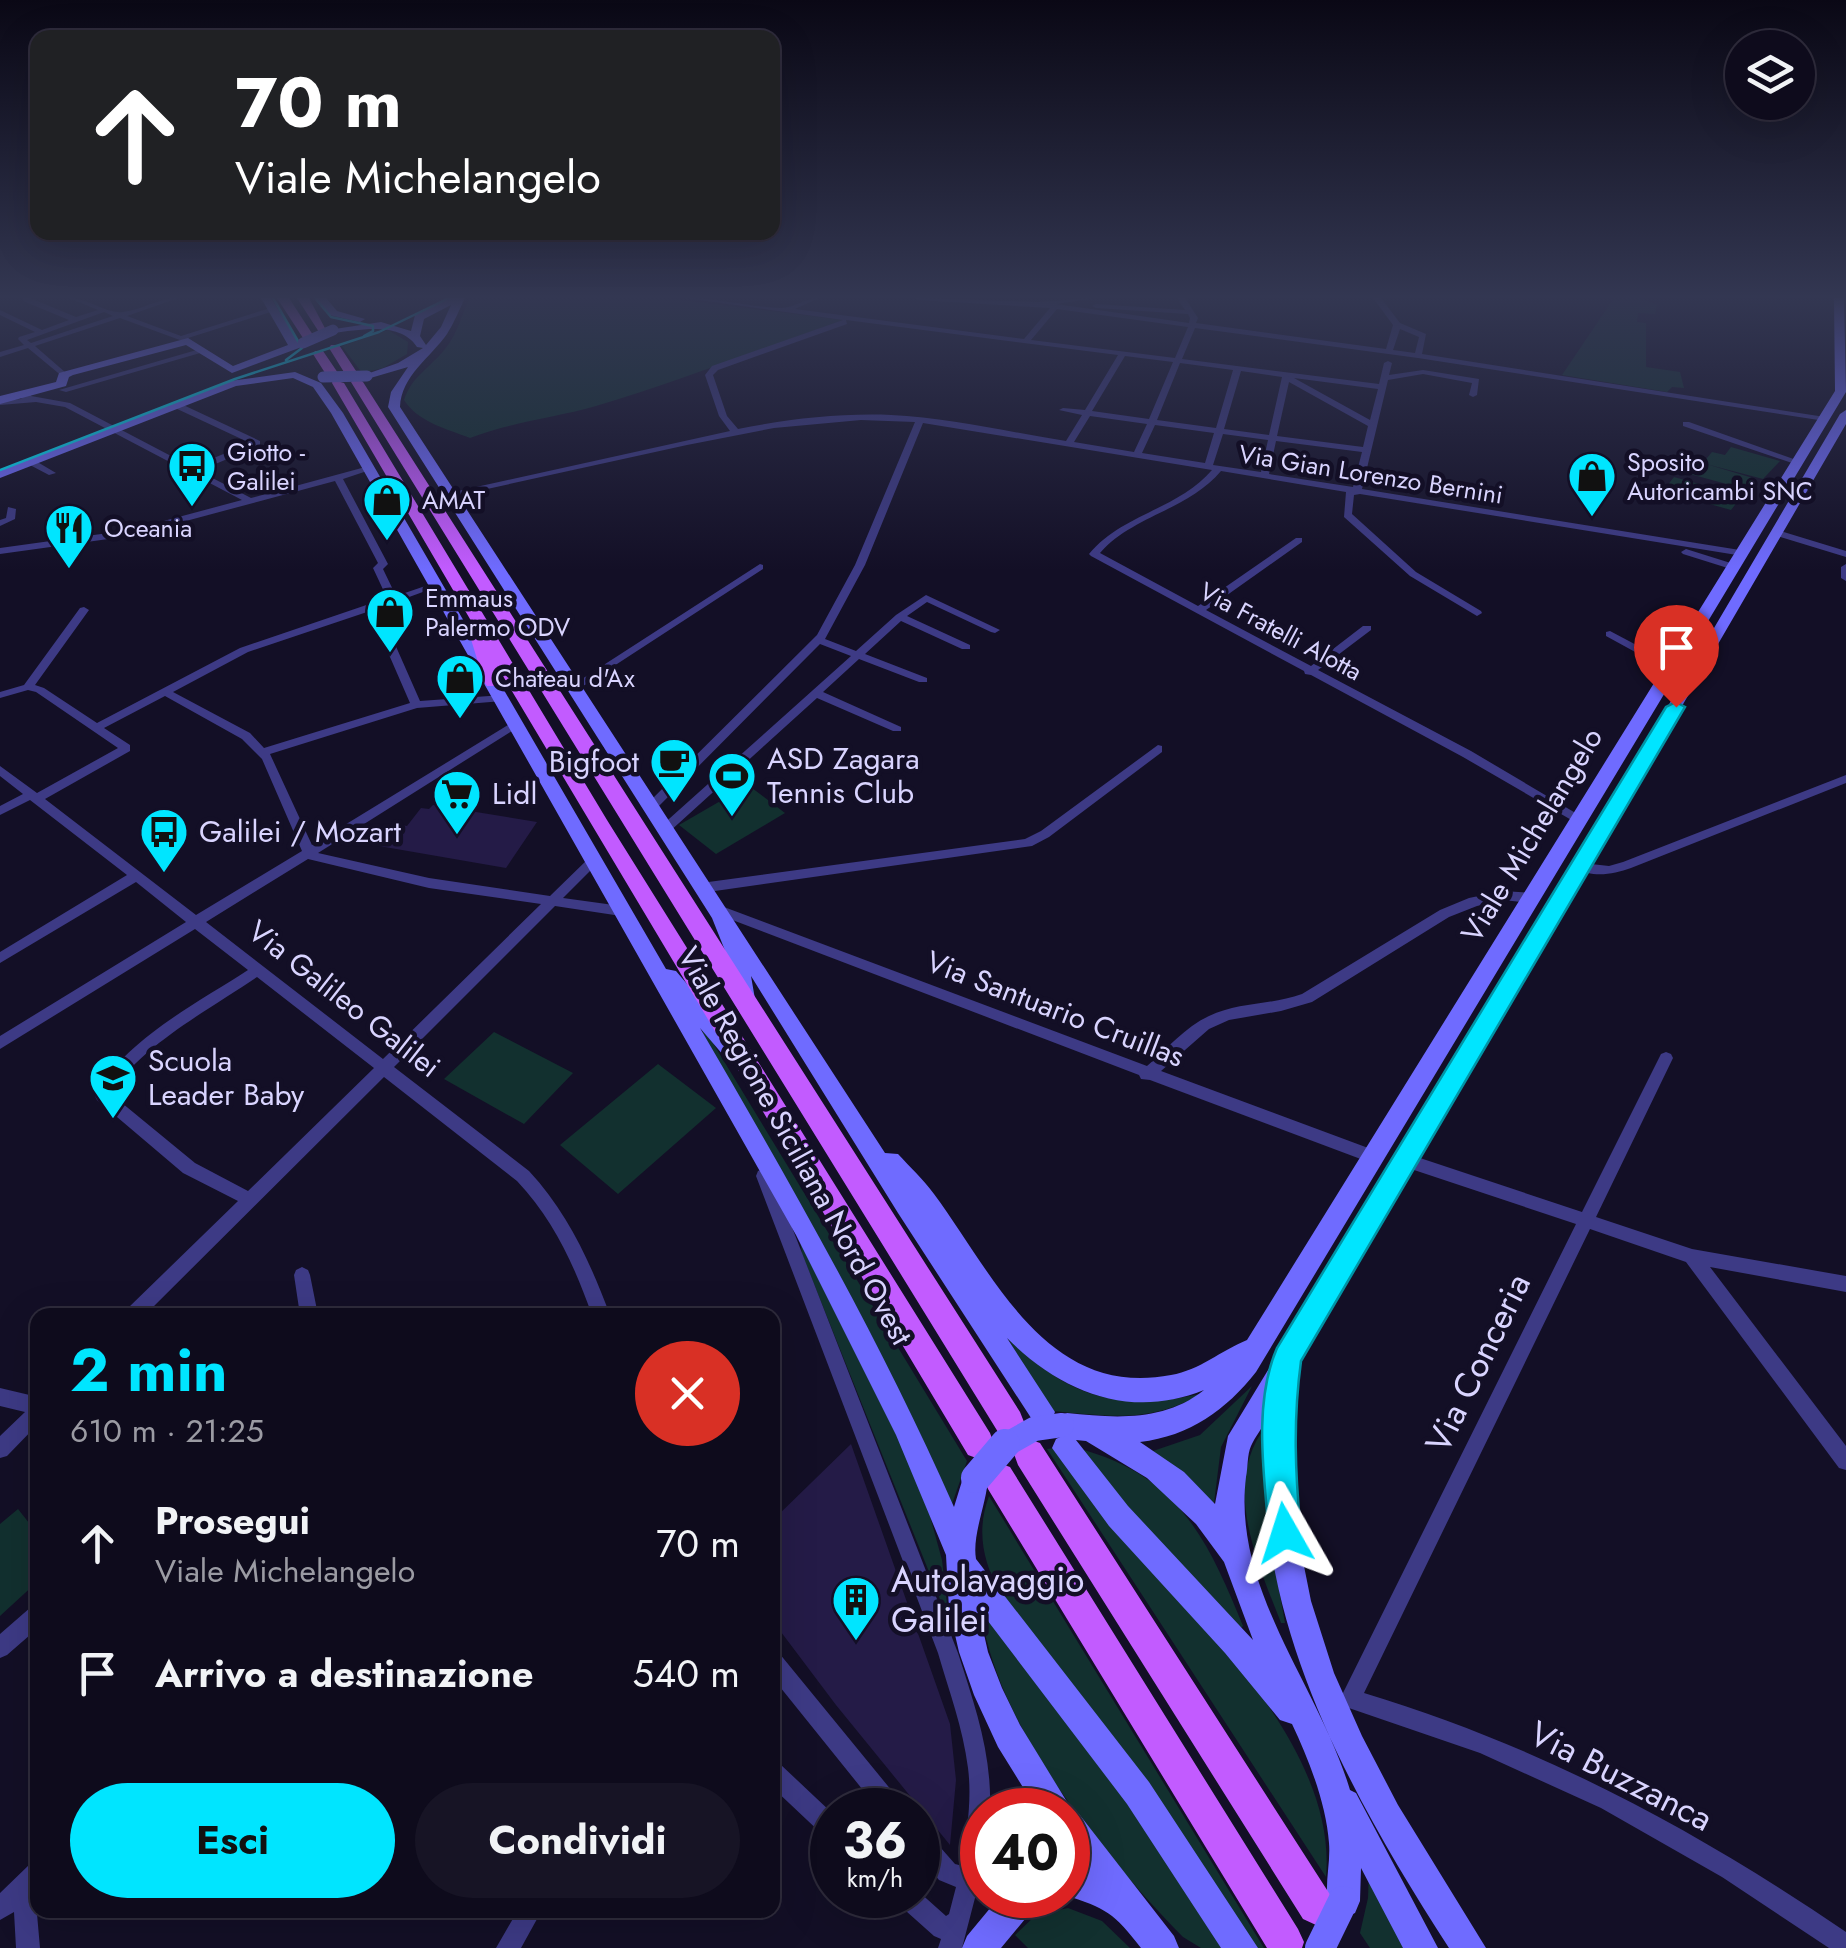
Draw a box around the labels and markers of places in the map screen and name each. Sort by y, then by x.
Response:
place label: Giotto - Galilei [227,434,306,499]
bus stop icon: Giotto - Galilei [166,440,218,508]
place label: Sposito Autoricambi SNC [1627,444,1813,509]
shop icon: Sposito Autoricambi SNC [1566,450,1618,518]
shop icon: AMAT [361,474,413,542]
place label: AMAT [422,482,486,518]
restaurant icon: Oceania [43,502,95,570]
place label: Oceania [104,510,192,546]
place label: Emmaus Palermo ODV [425,580,571,645]
shop icon: Emmaus Palermo ODV [364,586,416,654]
pin [1634,605,1719,708]
shop icon: Chateau d'Ax [434,652,486,720]
place label: Chateau d'Ax [495,660,635,696]
cafe icon: Bigfoot [648,736,700,804]
place label: ASD Zagara Tennis Club [767,737,920,814]
place label: Bigfoot [549,740,640,783]
sports icon: ASD Zagara Tennis Club [706,750,758,818]
supermarket icon: Lidl [431,768,483,836]
place label: Lidl [492,772,537,815]
bus stop icon: Galilei / Mozart [138,806,190,874]
place label: Galilei / Mozart [199,810,402,853]
place label: Scuola Leader Baby [148,1039,305,1116]
school or university icon: Scuola Leader Baby [87,1052,139,1120]
place label: Autolavaggio Galilei [891,1555,1084,1645]
building icon: Autolavaggio Galilei [830,1574,882,1642]

